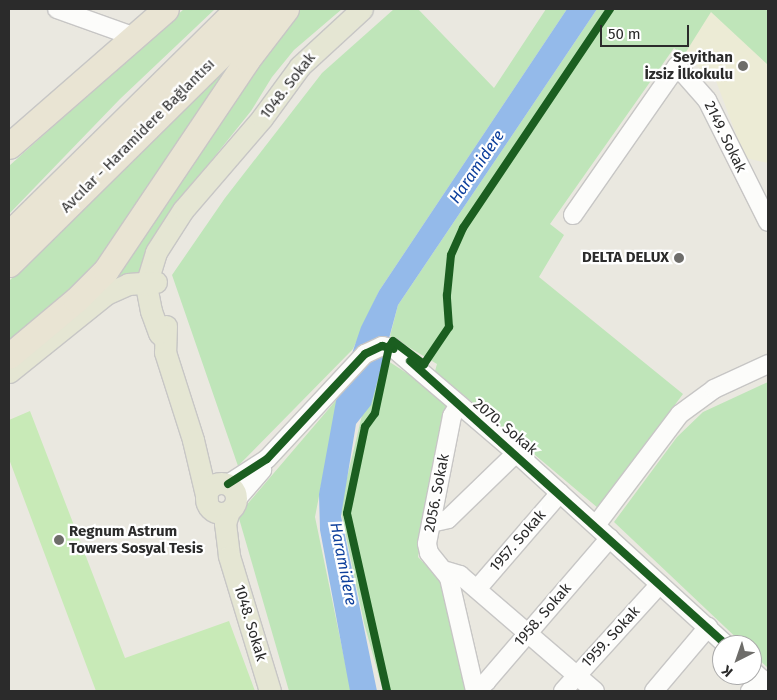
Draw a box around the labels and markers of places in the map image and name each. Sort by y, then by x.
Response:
place label: Seyithan İzsiz İlkokulu [644,48,733,83]
marker: Seyithan İzsiz İlkokulu [737,60,749,72]
place label: DELTA DELUX [582,249,669,267]
marker: DELTA DELUX [673,252,685,264]
place label: Regnum Astrum Towers Sosyal Tesis [69,522,203,557]
marker: Regnum Astrum Towers Sosyal Tesis [53,534,65,546]

